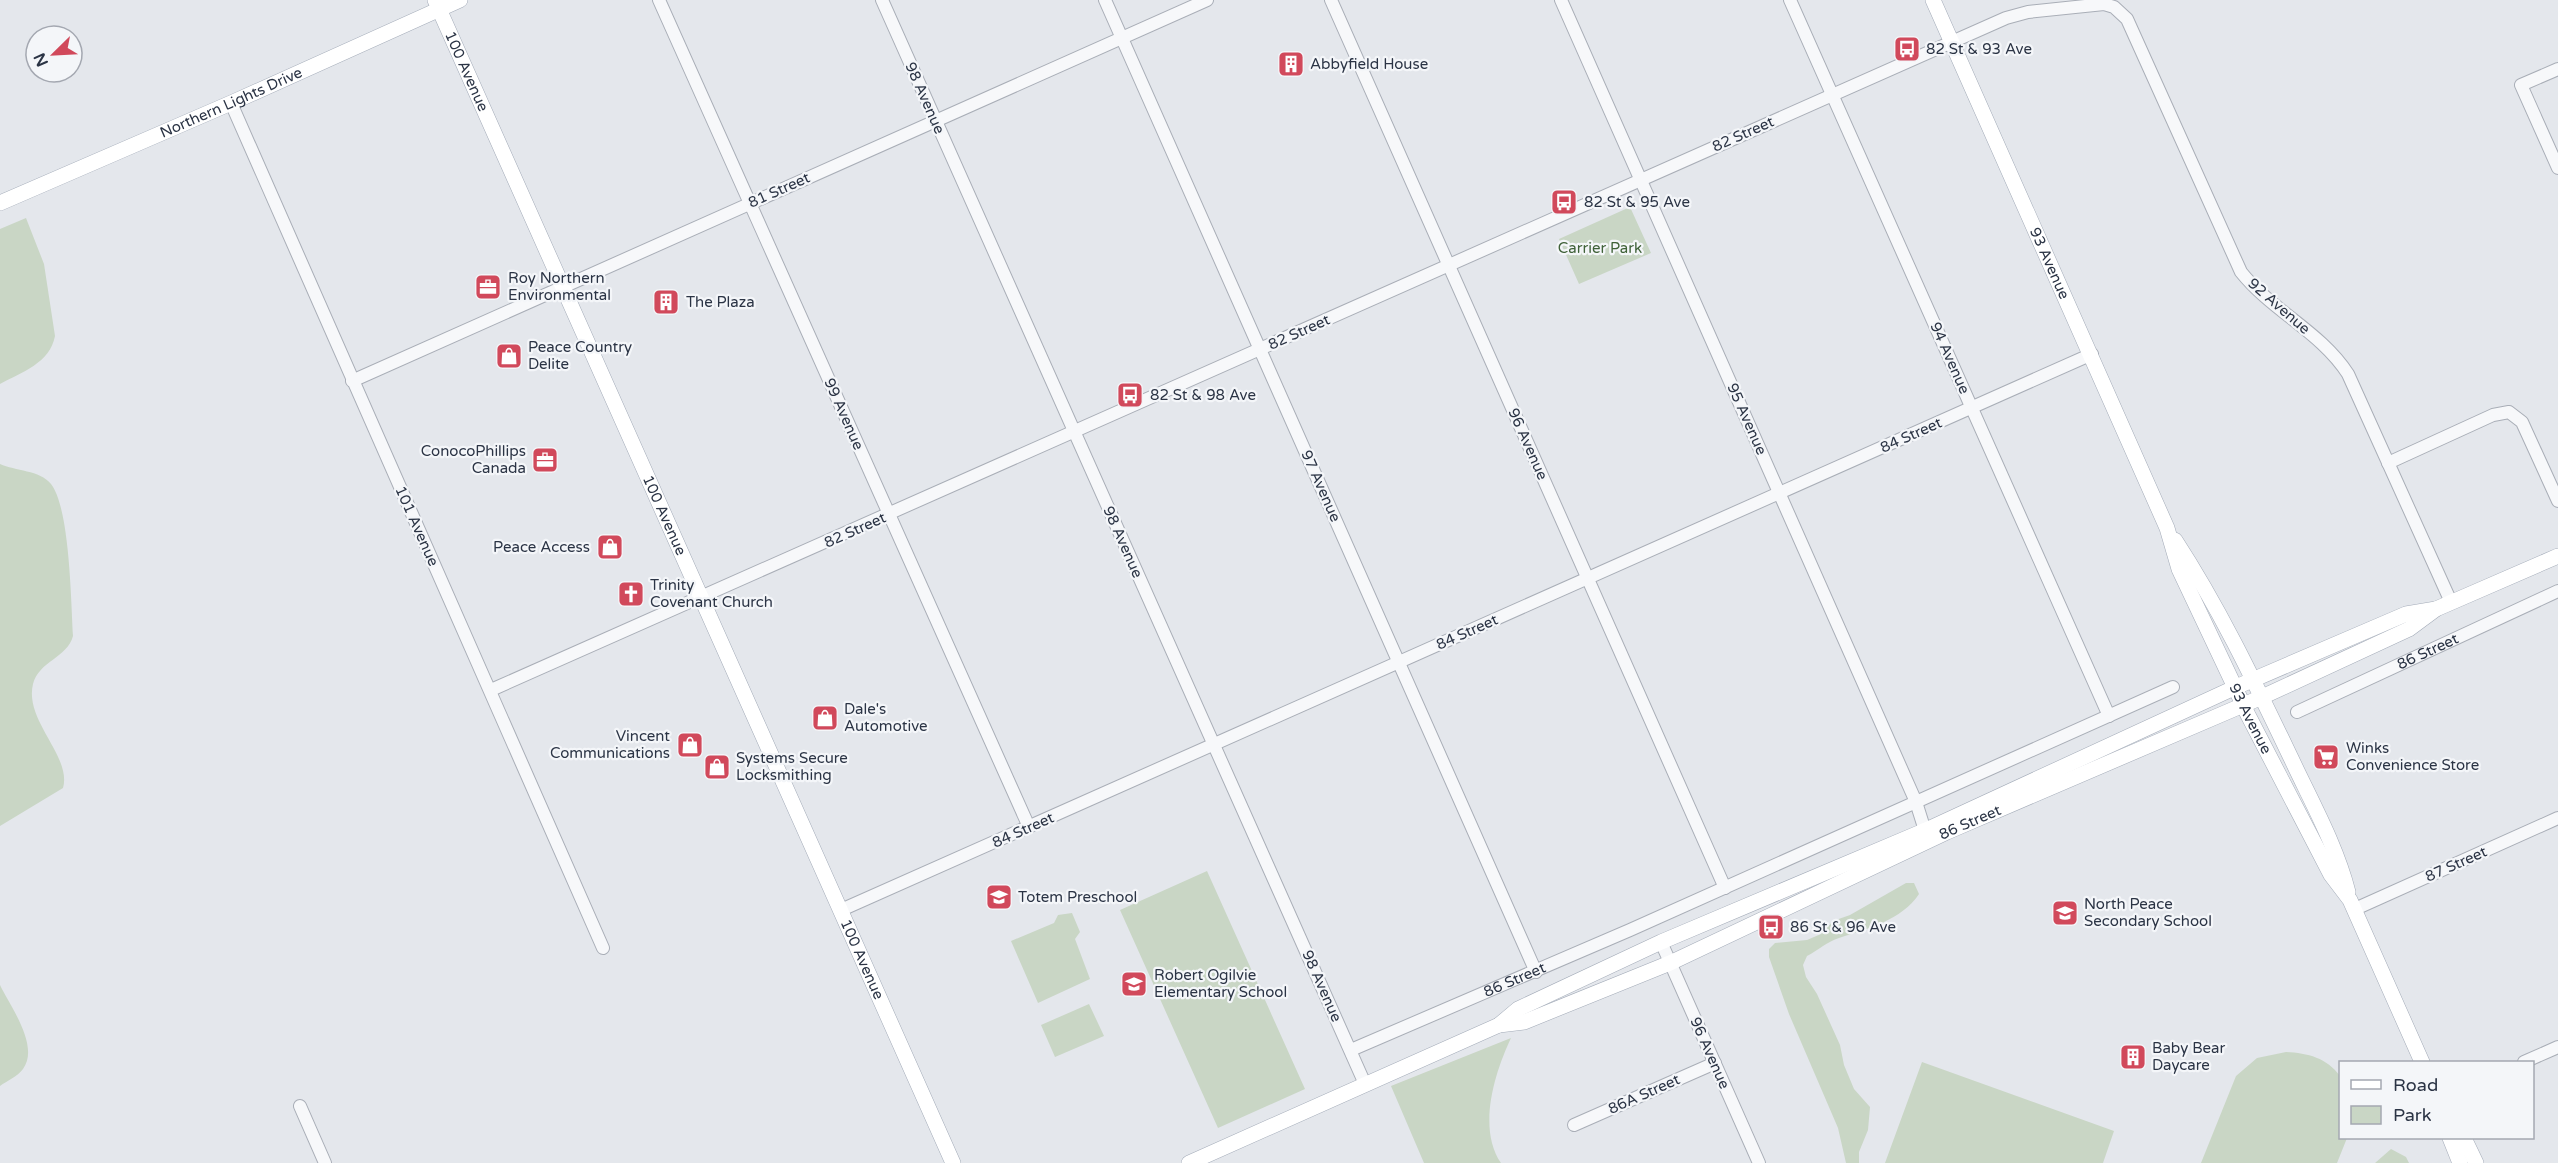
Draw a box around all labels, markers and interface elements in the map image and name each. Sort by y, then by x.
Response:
north arrow [24,24,84,84]
street label: 100 Avenue [441,28,492,114]
bus stop icon: 82 St & 93 Ave [1892,34,1922,64]
place label: 82 St & 93 Ave [1926,40,2032,58]
building icon: Abbyfield House [1276,49,1306,79]
text: N [29,50,53,70]
place label: Abbyfield House [1310,55,1428,73]
street label: 98 Avenue [901,59,949,137]
street label: Northern Lights Drive [157,63,305,142]
street label: 82 Street [1709,112,1777,156]
street label: 81 Street [745,168,813,212]
bus stop icon: 82 St & 95 Ave [1549,187,1579,217]
place label: 82 St & 95 Ave [1584,193,1690,211]
street label: 93 Avenue [2026,225,2073,302]
park label: Carrier Park [1558,239,1642,257]
place label: Roy Northern Environmental [508,269,611,304]
office icon: Roy Northern Environmental [473,272,503,302]
street label: 92 Avenue [2244,274,2314,338]
building icon: The Plaza [651,287,681,317]
place label: The Plaza [686,293,755,311]
street label: 82 Street [1265,310,1333,354]
street label: 94 Avenue [1926,319,1974,397]
place label: Peace Country Delite [528,338,632,373]
shop icon: Peace Country Delite [494,341,524,371]
street label: 99 Avenue [820,375,868,453]
bus stop icon: 82 St & 98 Ave [1115,380,1145,410]
street label: 95 Avenue [1723,380,1771,458]
place label: 82 St & 98 Ave [1150,386,1256,404]
street label: 96 Avenue [1504,405,1552,483]
street label: 84 Street [1877,413,1945,457]
place label: ConocoPhillips Canada [421,442,526,477]
office icon: ConocoPhillips Canada [530,445,560,475]
street label: 97 Avenue [1297,447,1345,525]
street label: 100 Avenue [639,472,690,558]
street label: 101 Avenue [391,483,443,569]
street label: 98 Avenue [1099,503,1147,581]
street label: 82 Street [821,508,889,552]
shop icon: Peace Access [595,532,625,562]
place label: Peace Access [493,538,590,556]
place label: Trinity Covenant Church [650,576,773,611]
church icon: Trinity Covenant Church [616,579,646,609]
street label: 84 Street [1433,610,1501,654]
street label: 86 Street [2394,629,2461,673]
street label: 93 Avenue [2225,680,2276,757]
place label: Dale's Automotive [844,700,928,735]
shop icon: Dale's Automotive [810,703,840,733]
place label: Vincent Communications [550,727,670,762]
shop icon: Vincent Communications [675,730,705,760]
place label: Winks Convenience Store [2346,739,2479,774]
supermarket icon: Winks Convenience Store [2311,742,2341,772]
place label: Systems Secure Locksmithing [736,749,848,784]
shop icon: Systems Secure Locksmithing [702,752,732,782]
street label: 86 Street [1936,801,2004,844]
street label: 84 Street [989,808,1057,852]
street label: 87 Street [2422,842,2490,886]
school or university icon: Totem Preschool [984,882,1014,912]
place label: Totem Preschool [1018,888,1137,906]
place label: North Peace Secondary School [2084,895,2212,930]
school or university icon: North Peace Secondary School [2050,898,2080,928]
bus stop icon: 86 St & 96 Ave [1756,912,1786,942]
street label: 100 Avenue [837,916,888,1002]
place label: 86 St & 96 Ave [1790,918,1896,936]
street label: 98 Avenue [1298,947,1346,1025]
street label: 86 Street [1481,958,1548,1001]
place label: Robert Ogilvie Elementary School [1154,966,1287,1001]
school or university icon: Robert Ogilvie Elementary School [1119,969,1149,999]
street label: 96 Avenue [1686,1014,1734,1092]
place label: Baby Bear Daycare [2152,1039,2225,1074]
building icon: Baby Bear Daycare [2118,1042,2148,1072]
legend [2339,1061,2534,1139]
street label: 86A Street [1605,1070,1683,1118]
text: Road [2393,1074,2438,1096]
text: Park [2393,1104,2432,1126]

